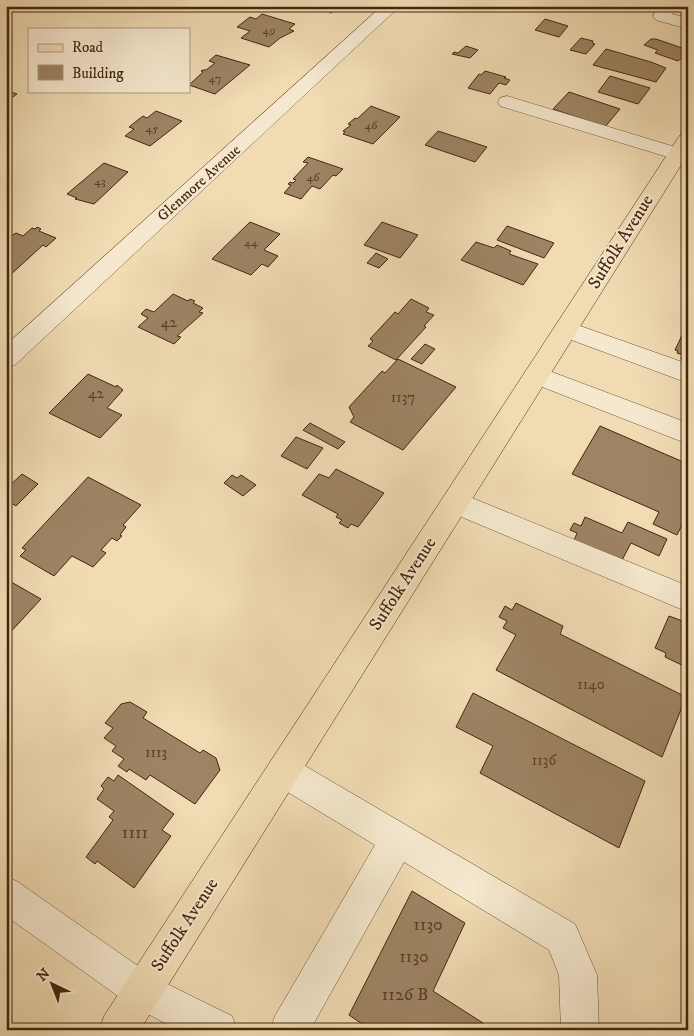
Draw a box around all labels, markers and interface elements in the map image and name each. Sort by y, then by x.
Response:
house number: 49 [263,23,275,38]
legend [28,28,190,92]
text: Road [72,38,104,57]
text: Building [72,64,124,83]
house number: 47 [209,71,221,86]
house number: 46 [364,118,378,133]
house number: 45 [146,121,158,136]
street label: Glenmore Avenue [153,141,245,225]
house number: 46 [306,170,320,185]
house number: 43 [94,174,106,189]
street label: Suffolk Avenue [583,191,659,293]
house number: 44 [244,235,259,250]
house number: 42 [161,313,178,332]
house number: 42 [88,384,105,403]
house number: 1137 [391,388,415,407]
street label: Suffolk Avenue [365,533,441,635]
house number: 1140 [577,675,605,694]
house number: 1113 [145,743,167,762]
house number: 1136 [532,751,557,770]
house number: 1111 [122,822,148,844]
street label: Suffolk Avenue [147,874,223,976]
house number: 1130 [413,914,443,936]
house number: 1130 [399,946,429,968]
north arrow [28,958,78,1008]
text: N [33,964,55,986]
house number: 1126 B [382,984,428,1006]

